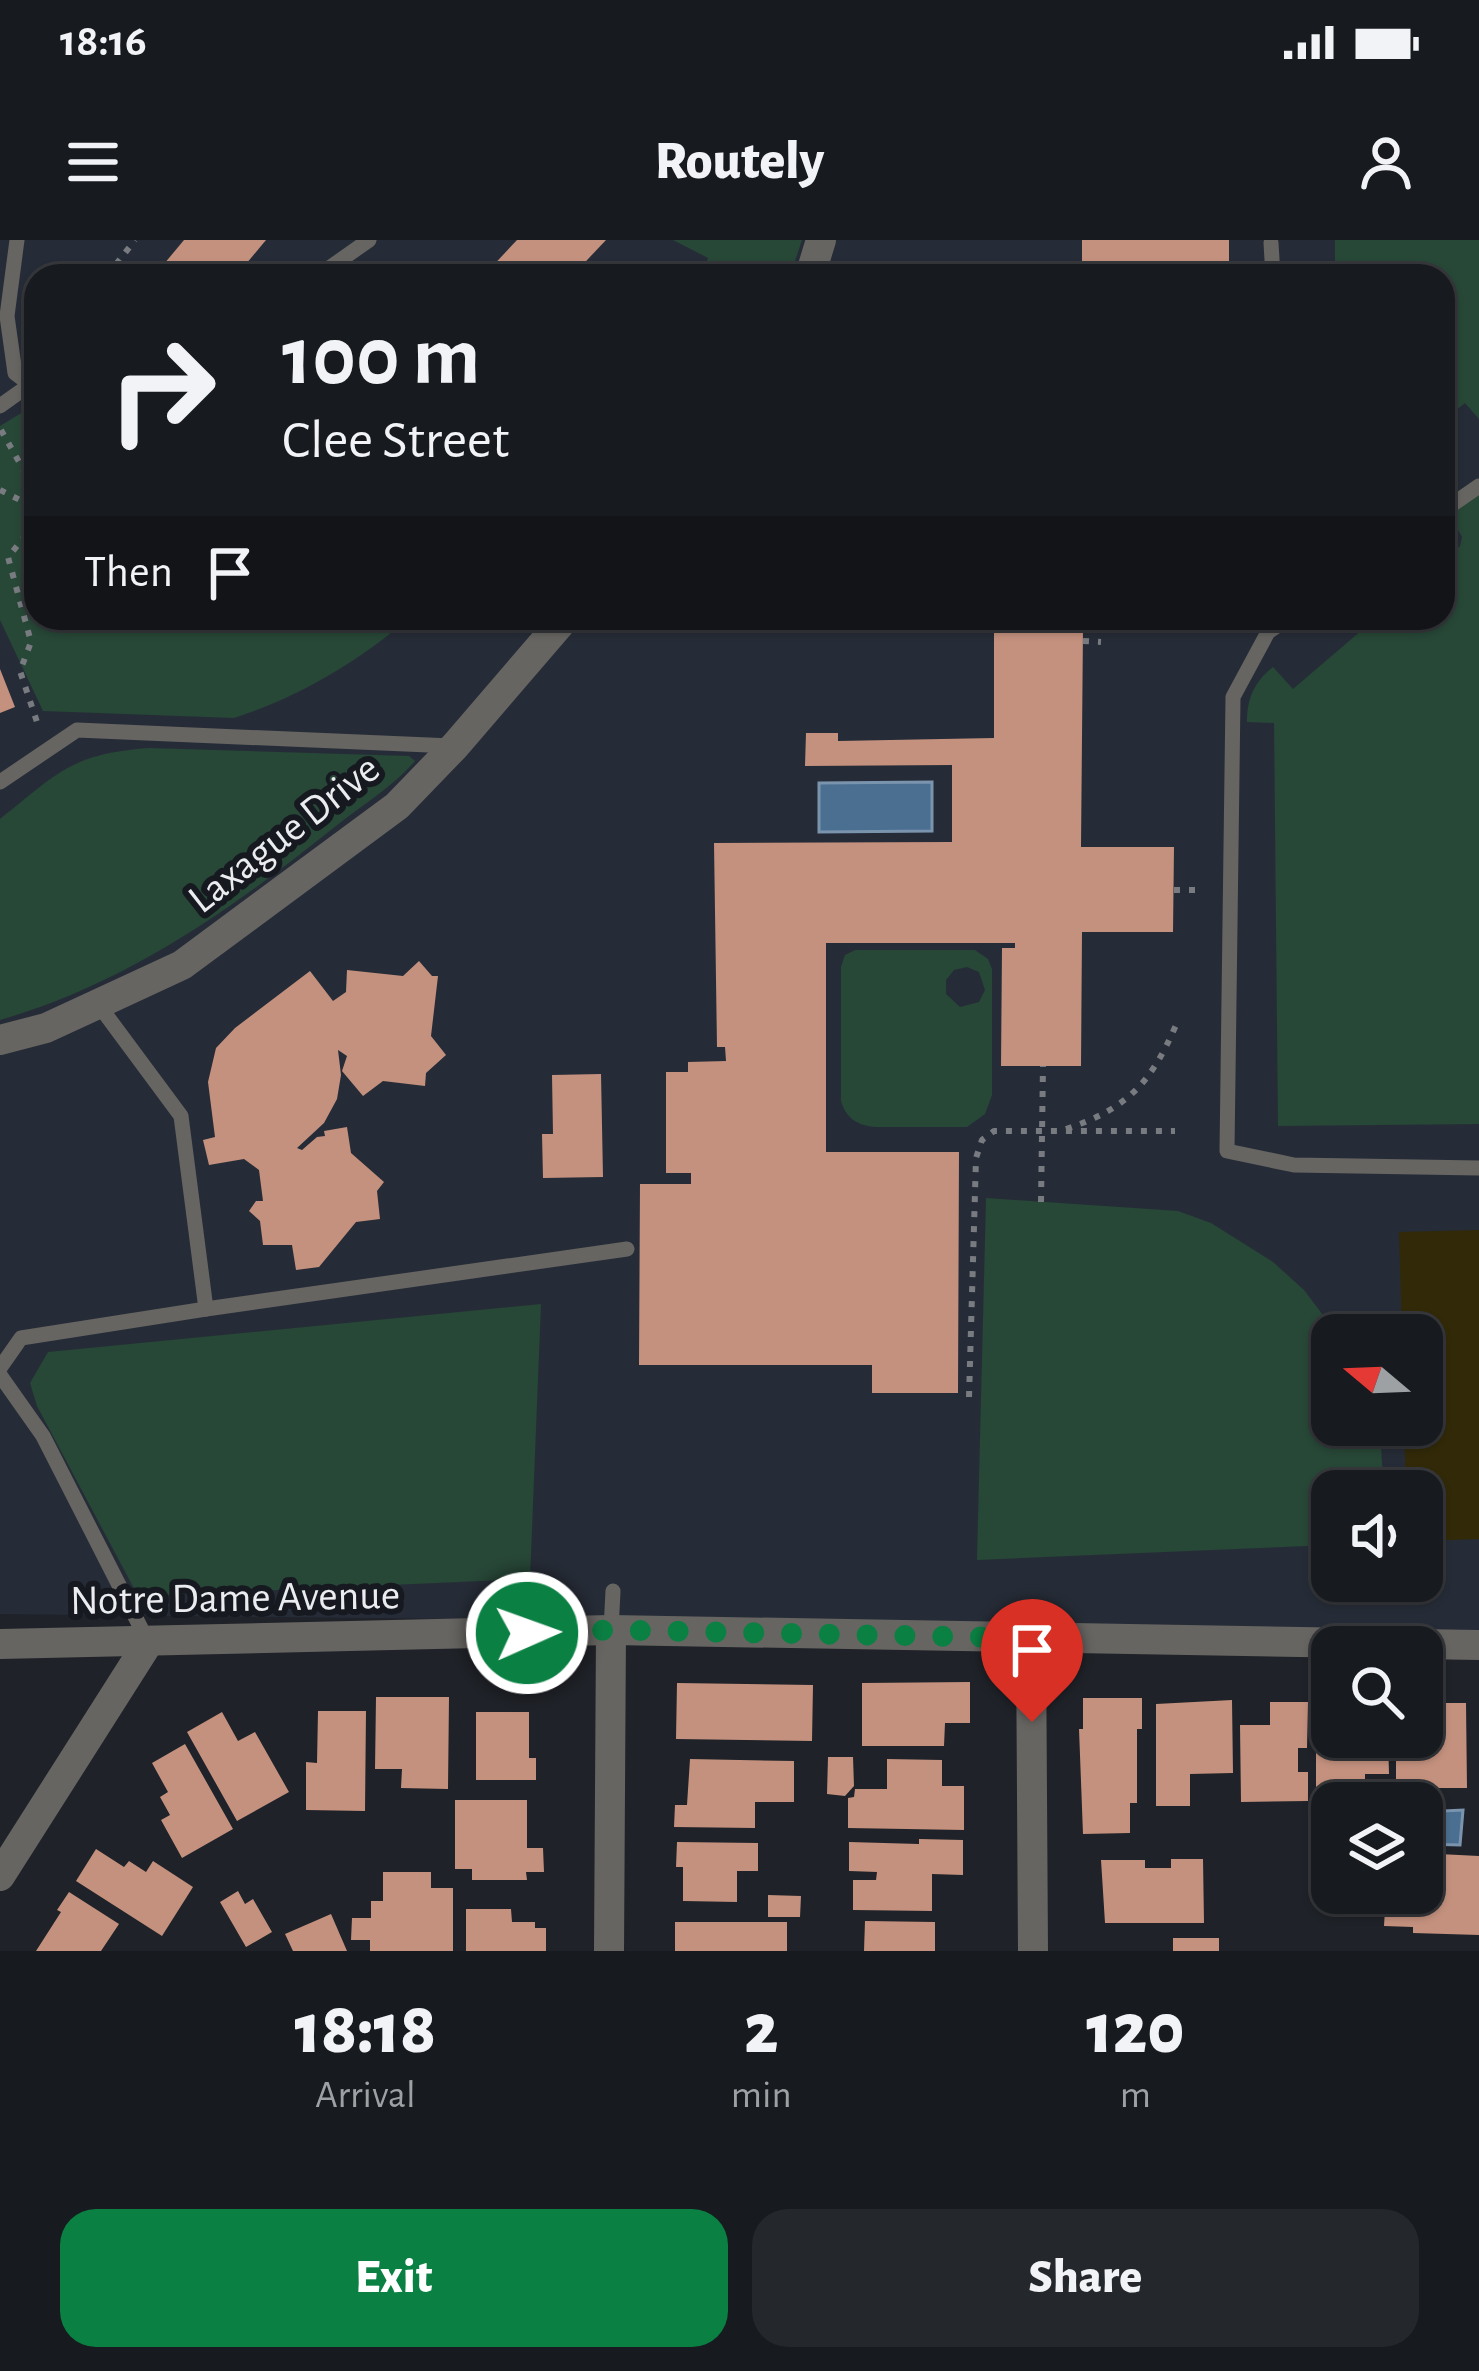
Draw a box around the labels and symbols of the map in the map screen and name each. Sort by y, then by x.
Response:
street label: Laxague Drive [181,747,387,921]
north arrow [1311,1314,1443,1446]
position arrow [464,1570,590,1696]
street label: Notre Dame Avenue [70,1574,400,1622]
pin [981,1599,1083,1722]

